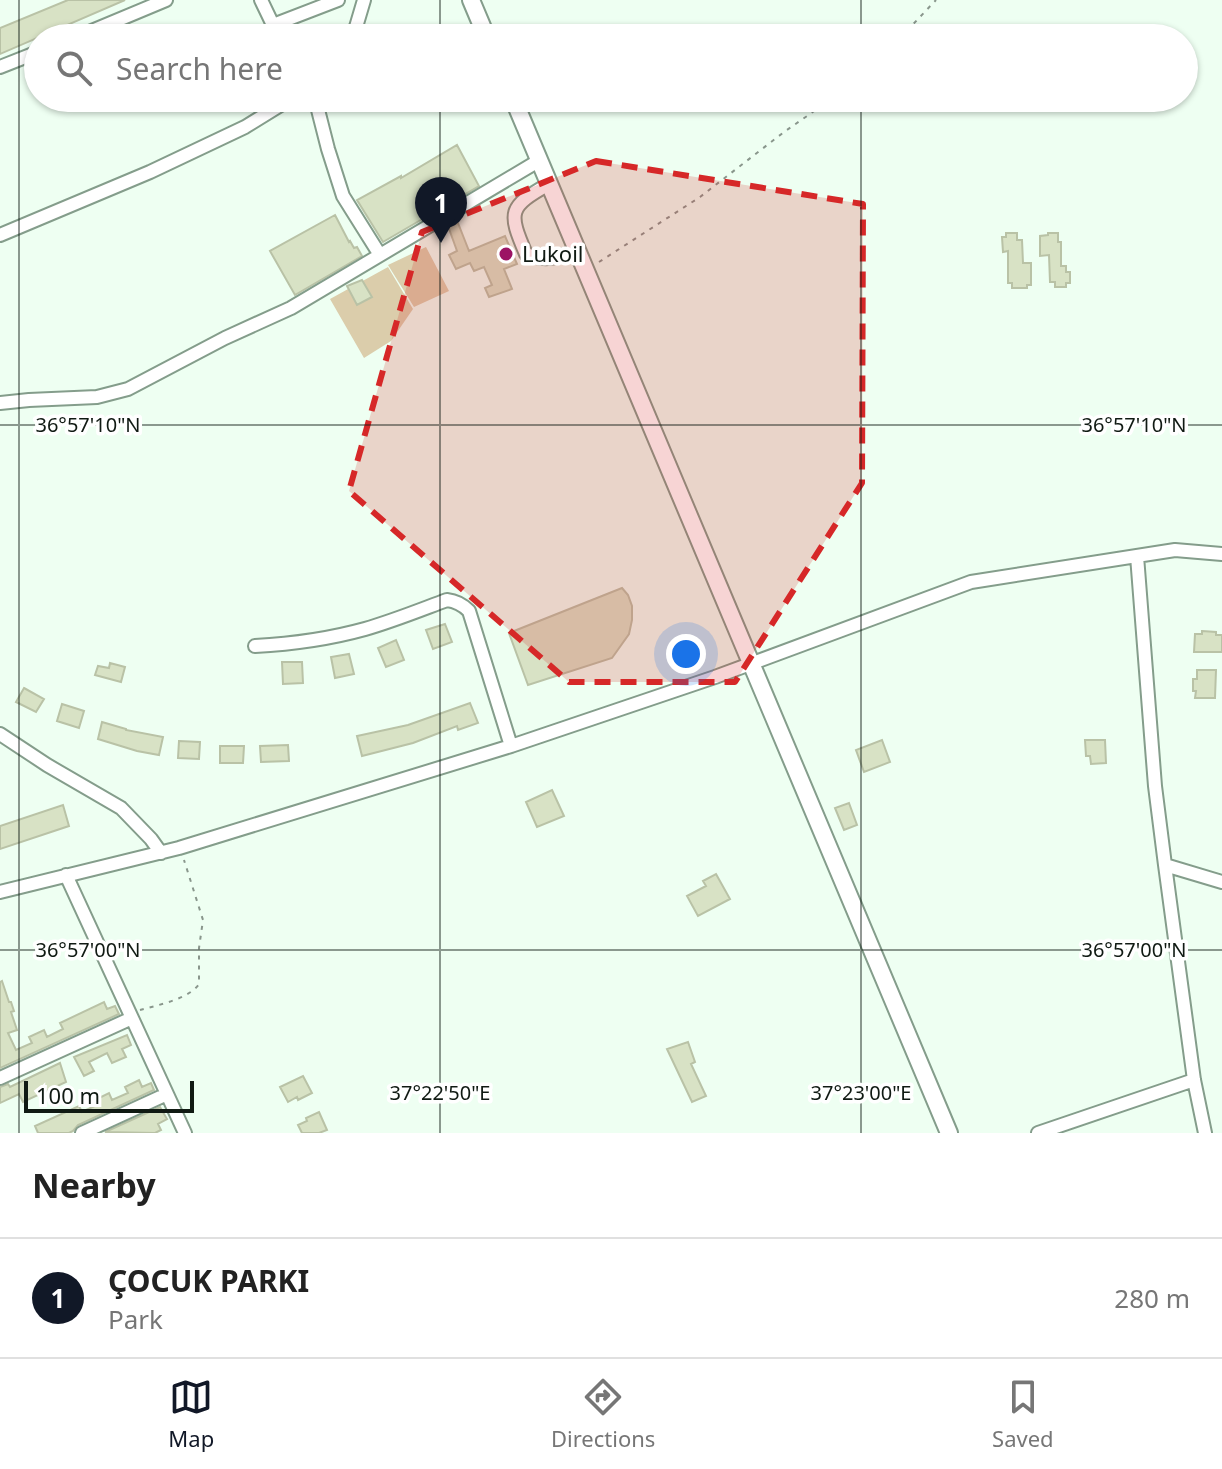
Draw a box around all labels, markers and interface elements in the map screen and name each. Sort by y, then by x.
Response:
search box [24,24,1198,112]
icon: search [52,46,96,90]
text: Search here [116,48,283,89]
pin: 1 [415,177,467,243]
place label: Lukoil [522,238,584,268]
marker: Lukoil [497,245,515,263]
text: 36°57'10"N [35,411,141,438]
text: 36°57'10"N [1081,411,1187,438]
your location [666,634,706,674]
text: 36°57'00"N [35,936,141,963]
text: 36°57'00"N [1081,936,1187,963]
scale bar [24,1077,194,1113]
text: 37°22'50"E [390,1079,490,1106]
text: 37°23'00"E [811,1079,911,1106]
text: 100 m [36,1080,100,1110]
text: Nearby [32,1162,156,1208]
text: ÇOCUK PARKI [108,1260,309,1301]
text: 1 [51,1280,65,1316]
text: 280 m [1114,1280,1190,1316]
text: Park [108,1301,163,1337]
tab: Map [168,1375,214,1453]
tab: Directions [551,1375,655,1453]
tab: Saved [992,1375,1054,1453]

